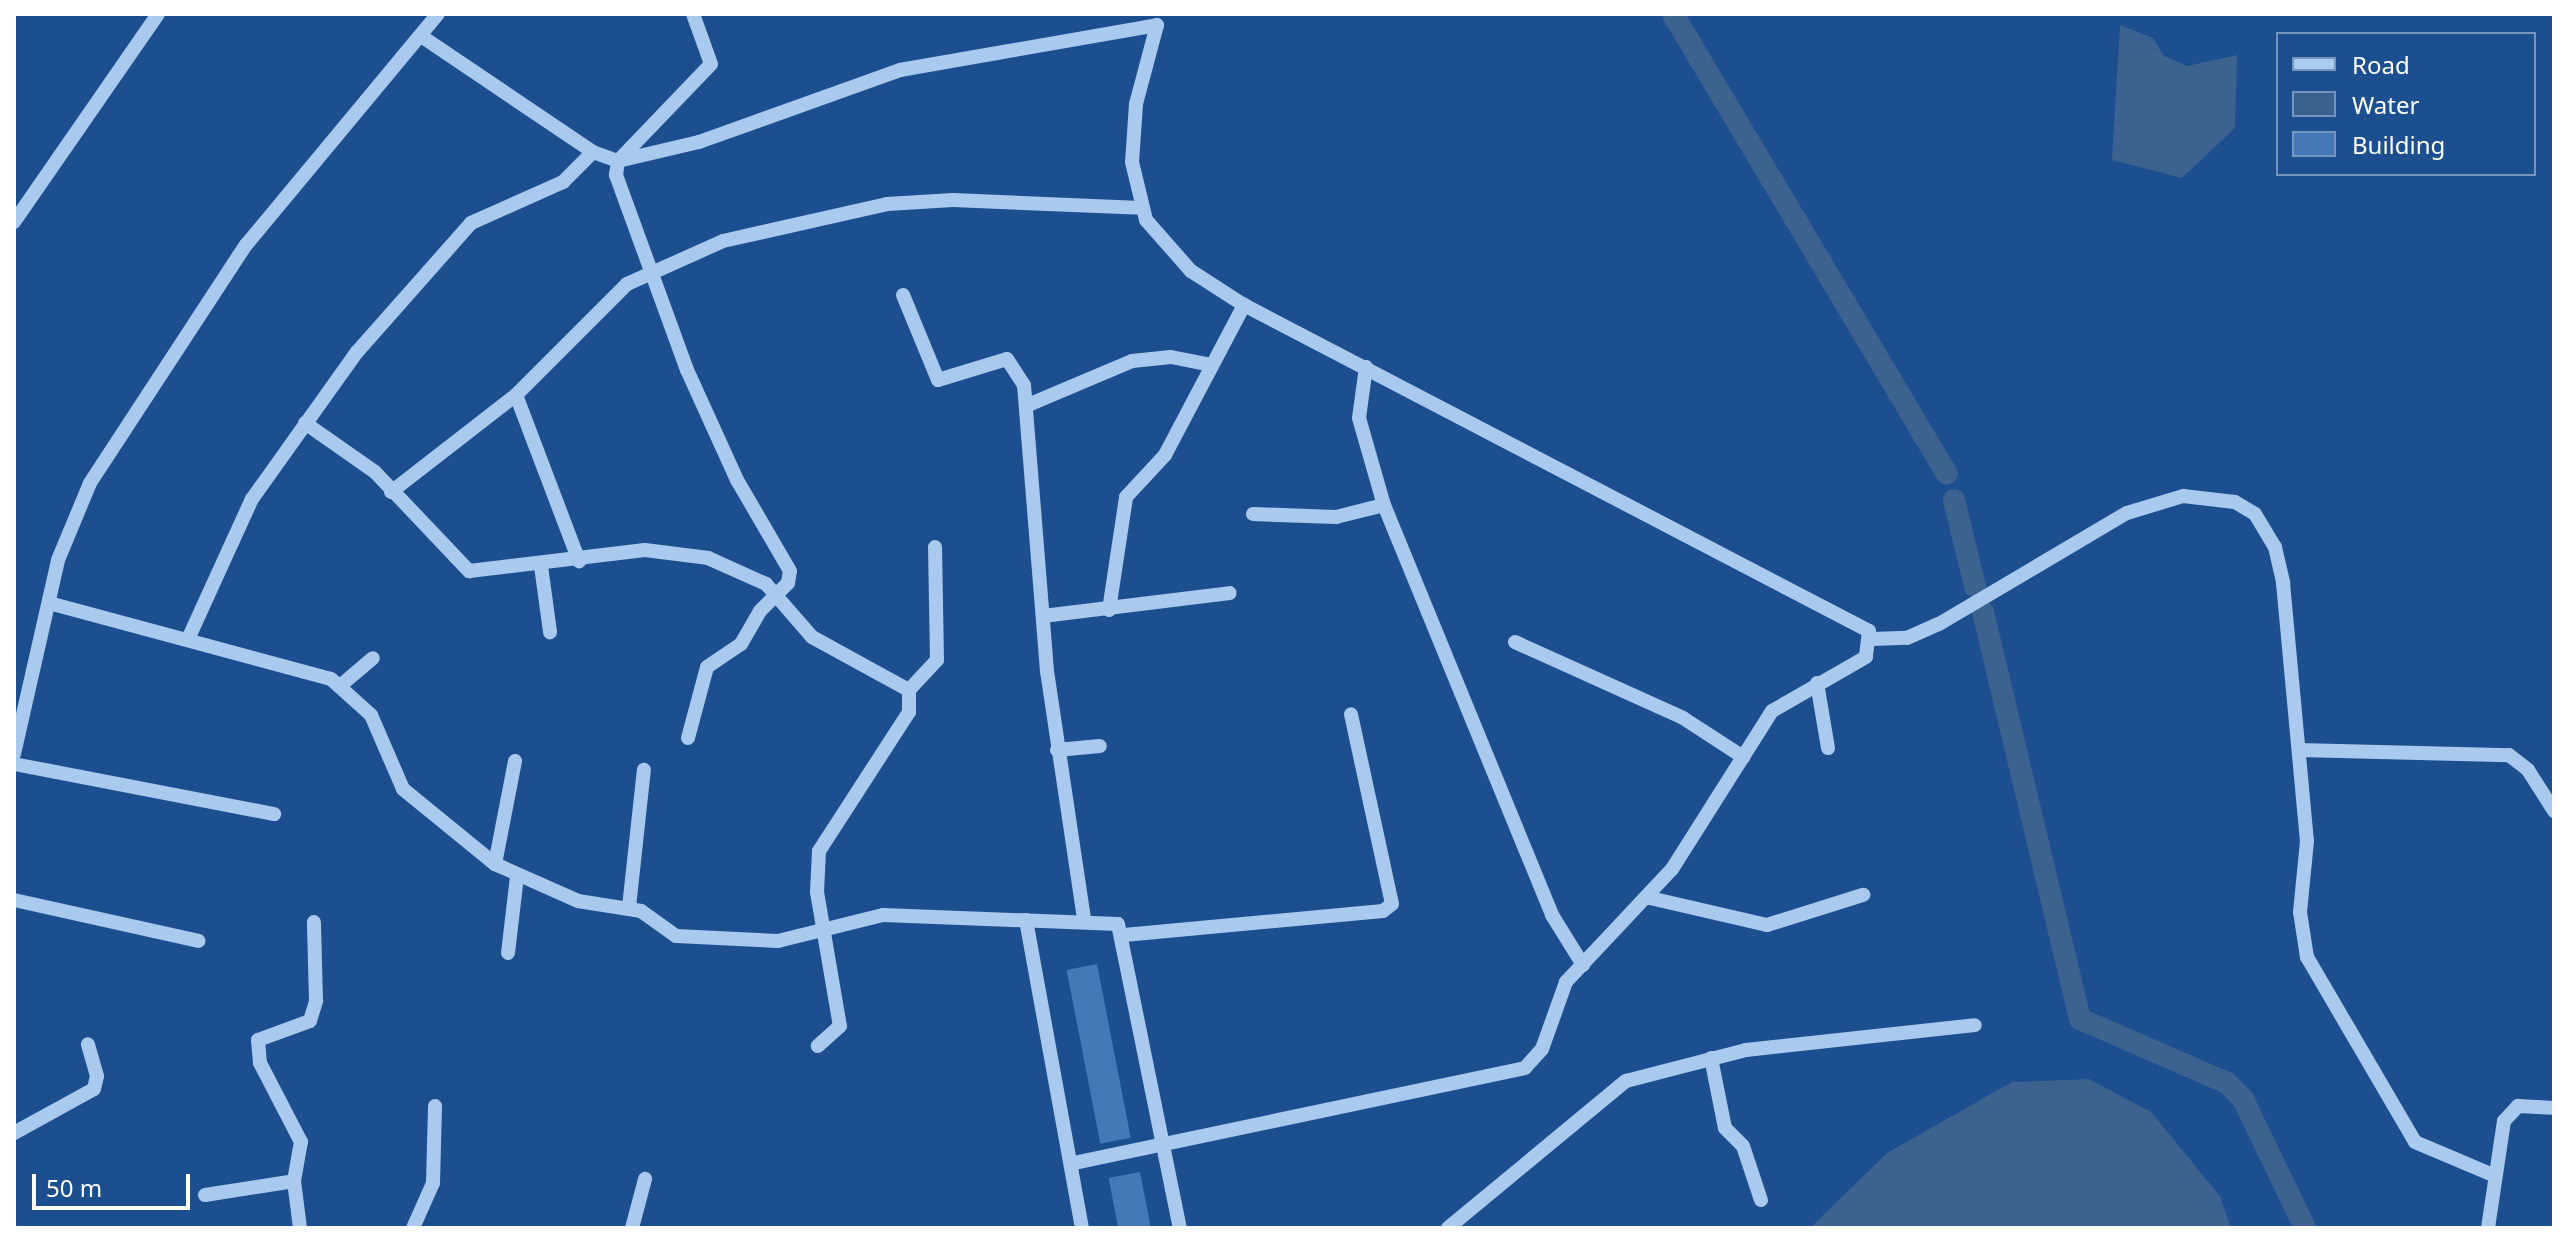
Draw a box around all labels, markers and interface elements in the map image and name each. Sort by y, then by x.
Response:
legend [2276,32,2536,176]
text: Road [2352,48,2410,81]
text: Water [2352,88,2419,121]
text: Building [2352,128,2445,161]
scale bar [36,1158,194,1208]
text: 50 m [46,1171,102,1204]

